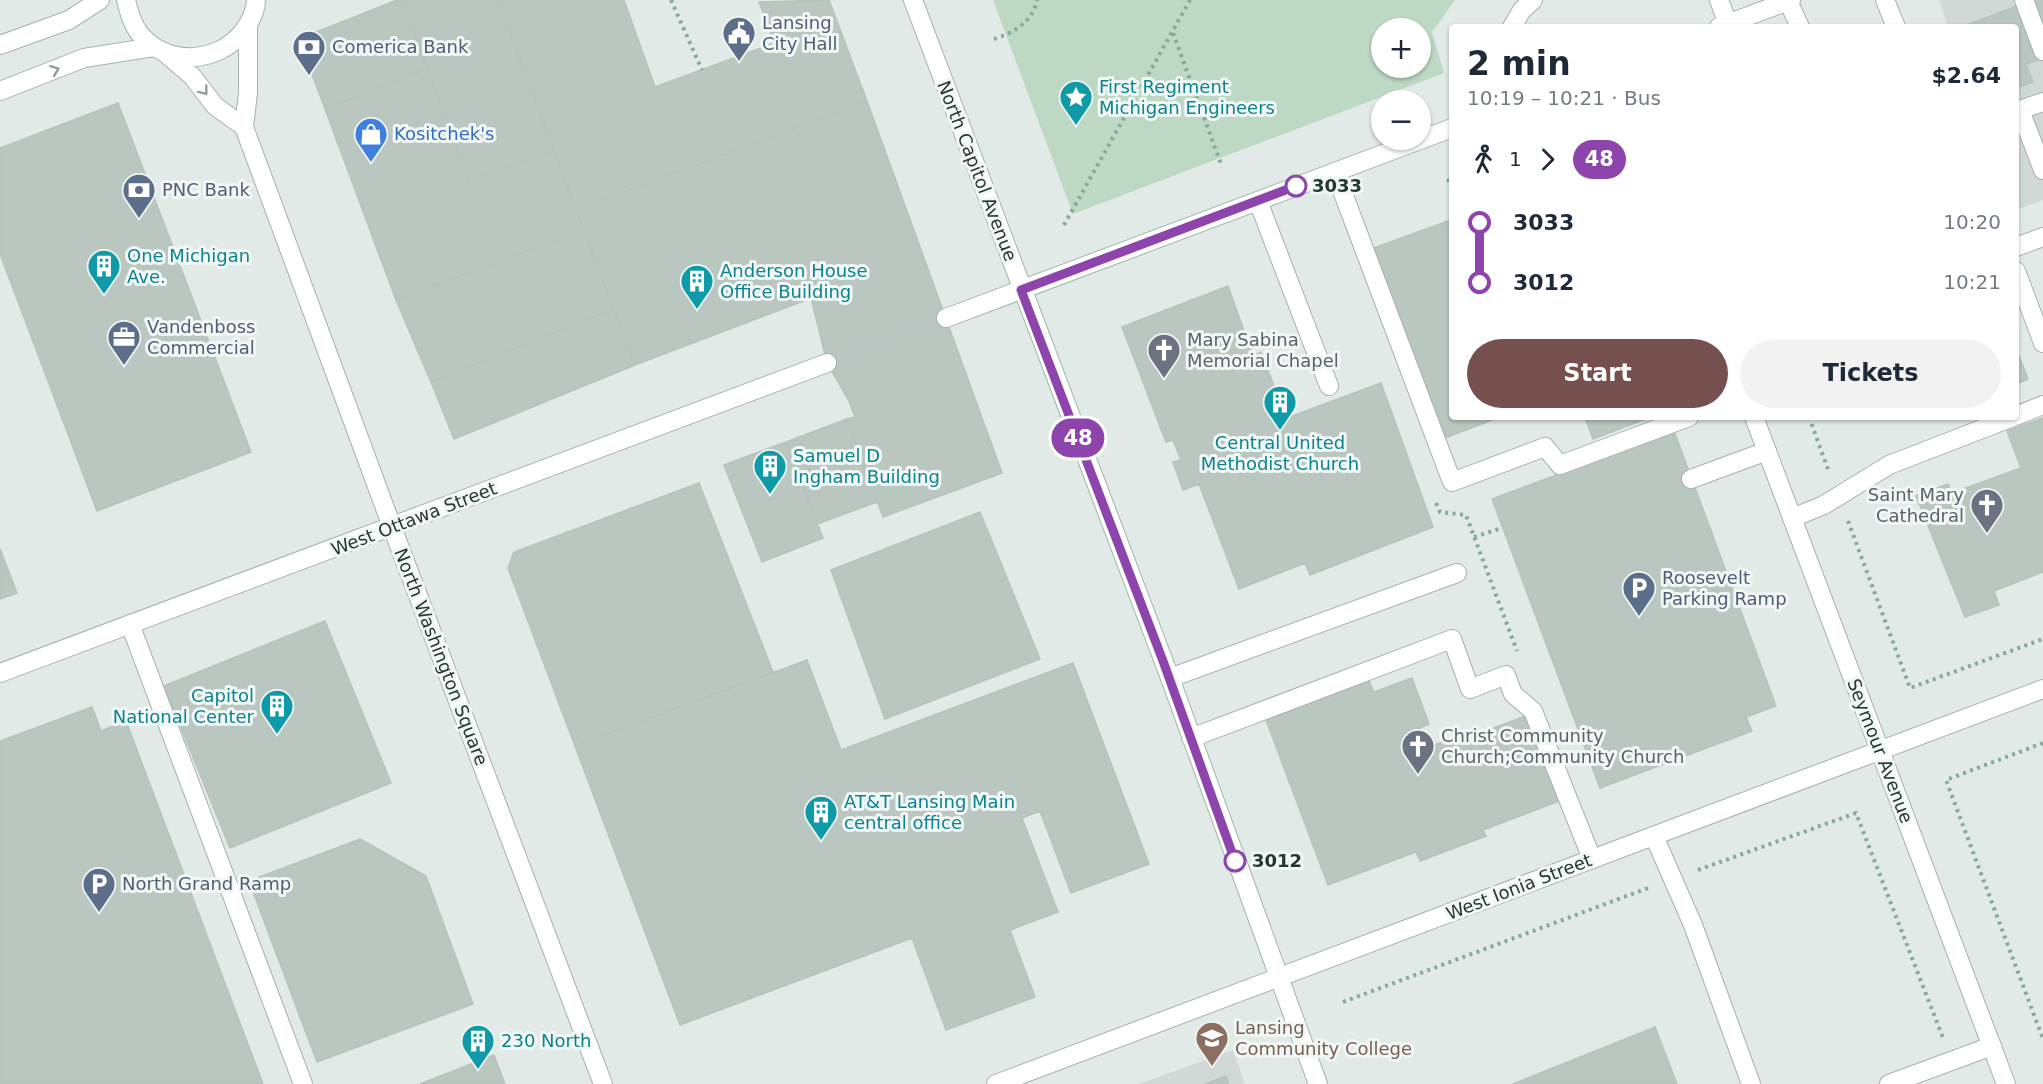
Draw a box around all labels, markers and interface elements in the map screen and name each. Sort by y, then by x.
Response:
place label: Lansing City Hall [762,12,838,54]
public building icon: Lansing City Hall [721,15,757,62]
map controls [1371,18,1431,150]
button: + [1371,18,1431,78]
bank icon: Comerica Bank [291,29,327,76]
place label: Comerica Bank [332,36,469,57]
text: 2 min [1467,44,1571,83]
text: $2.64 [1931,63,2001,88]
one-way arrow [48,65,59,77]
place label: First Regiment Michigan Engineers [1099,76,1275,118]
street label: North Capitol Avenue [933,78,1022,264]
place icon: First Regiment Michigan Engineers [1058,79,1094,126]
one-way arrow [196,84,207,95]
text: 10:19 – 10:21 · Bus [1467,86,1661,110]
button: − [1371,90,1431,150]
shop icon: Kositchek's [353,116,389,163]
place label: Kositchek's [394,123,495,144]
icon: walk [1467,143,1500,176]
icon: forward [1531,143,1564,176]
text: 1 [1509,147,1522,171]
text: 48 [1585,147,1614,171]
bank icon: PNC Bank [121,172,157,219]
marker: 3033 [1285,175,1307,197]
place label: 3033 [1312,175,1362,196]
place label: PNC Bank [162,179,250,200]
text: 3033 [1513,210,1574,235]
text: 10:20 [1943,210,2001,234]
place label: One Michigan Ave. [127,245,250,287]
building icon: One Michigan Ave. [86,248,122,295]
place label: Anderson House Office Building [720,260,868,302]
building icon: Anderson House Office Building [679,263,715,310]
text: 3012 [1513,270,1574,295]
text: 10:21 [1943,270,2001,294]
place label: Vandenboss Commercial [147,316,255,358]
office icon: Vandenboss Commercial [106,319,142,366]
place label: Mary Sabina Memorial Chapel [1187,329,1339,371]
church icon: Mary Sabina Memorial Chapel [1146,332,1182,379]
button: Start [1467,339,1728,408]
button: Tickets [1740,339,2001,408]
building icon: Central United Methodist Church [1262,384,1298,431]
line badge: 48 [1051,418,1105,458]
text: 48 [1063,426,1093,450]
place label: Central United Methodist Church [1201,432,1359,474]
place label: Samuel D Ingham Building [793,445,940,487]
building icon: Samuel D Ingham Building [752,448,788,495]
street label: West Ottawa Street [328,477,499,560]
place label: Saint Mary Cathedral [1868,484,1964,526]
church icon: Saint Mary Cathedral [1969,487,2005,534]
street label: North Washington Square [390,545,493,768]
place label: Roosevelt Parking Ramp [1662,567,1787,609]
parking icon: Roosevelt Parking Ramp [1621,570,1657,617]
street label: Seymour Avenue [1843,676,1918,826]
place label: Capitol National Center [113,685,255,727]
building icon: Capitol National Center [259,688,295,735]
place label: Christ Community Church;Community Church [1441,725,1684,767]
church icon: Christ Community Church;Community Church [1400,728,1436,775]
place label: AT&T Lansing Main central office [844,791,1015,833]
building icon: AT&T Lansing Main central office [803,794,839,841]
street label: West Ionia Street [1443,849,1595,924]
marker: 3012 [1224,850,1246,872]
place label: 3012 [1252,850,1302,871]
parking icon: North Grand Ramp [81,866,117,913]
place label: North Grand Ramp [122,873,291,894]
place label: Lansing Community College [1235,1017,1412,1059]
school or university icon: Lansing Community College [1194,1020,1230,1067]
building icon: 230 North [460,1023,496,1070]
place label: 230 North [501,1030,591,1051]

